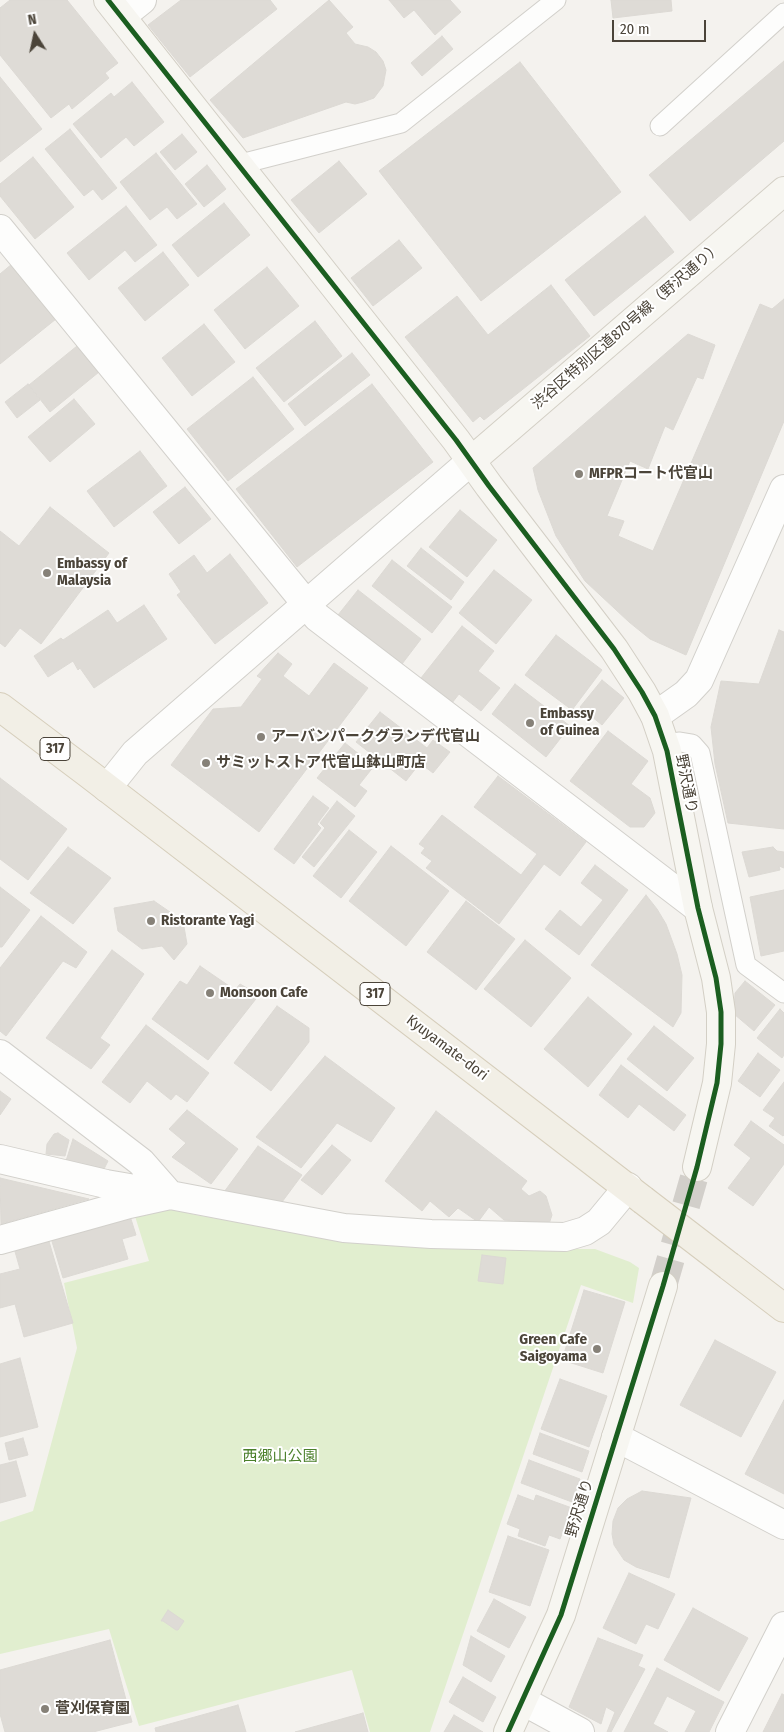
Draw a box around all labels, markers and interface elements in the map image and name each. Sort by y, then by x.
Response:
north arrow [10,10,60,60]
scale bar [614,10,708,42]
text: N [27,11,38,29]
text: 20 m [620,20,650,38]
street label: 渋谷区特別区道870号線（野沢通り） [528,239,726,413]
place label: MFPRコート代官山 [589,465,713,483]
marker: MFPRコート代官山 [573,468,585,480]
place label: Embassy of Malaysia [57,555,127,590]
marker: Embassy of Malaysia [41,567,53,579]
place label: Embassy of Guinea [540,705,599,740]
marker: Embassy of Guinea [524,717,536,729]
place label: アーバンパークグランデ代官山 [271,728,480,746]
marker: アーバンパークグランデ代官山 [255,731,267,743]
road number: 317 [40,738,70,761]
street label: 野沢通り [671,753,701,815]
place label: サミットストア代官山鉢山町店 [216,754,426,772]
marker: サミットストア代官山鉢山町店 [200,757,212,769]
place label: Ristorante Yagi [161,912,254,930]
marker: Ristorante Yagi [145,915,157,927]
road number: 317 [360,982,390,1006]
place label: Monsoon Cafe [220,984,308,1002]
marker: Monsoon Cafe [204,987,216,999]
street label: Kyuyamate-dori [403,1011,491,1085]
place label: Green Cafe Saigoyama [519,1331,587,1366]
marker: Green Cafe Saigoyama [591,1343,603,1355]
park label: 西郷山公園 [243,1448,317,1466]
street label: 野沢通り [563,1477,597,1539]
place label: 菅刈保育園 [55,1700,130,1718]
marker: 菅刈保育園 [39,1703,51,1715]

